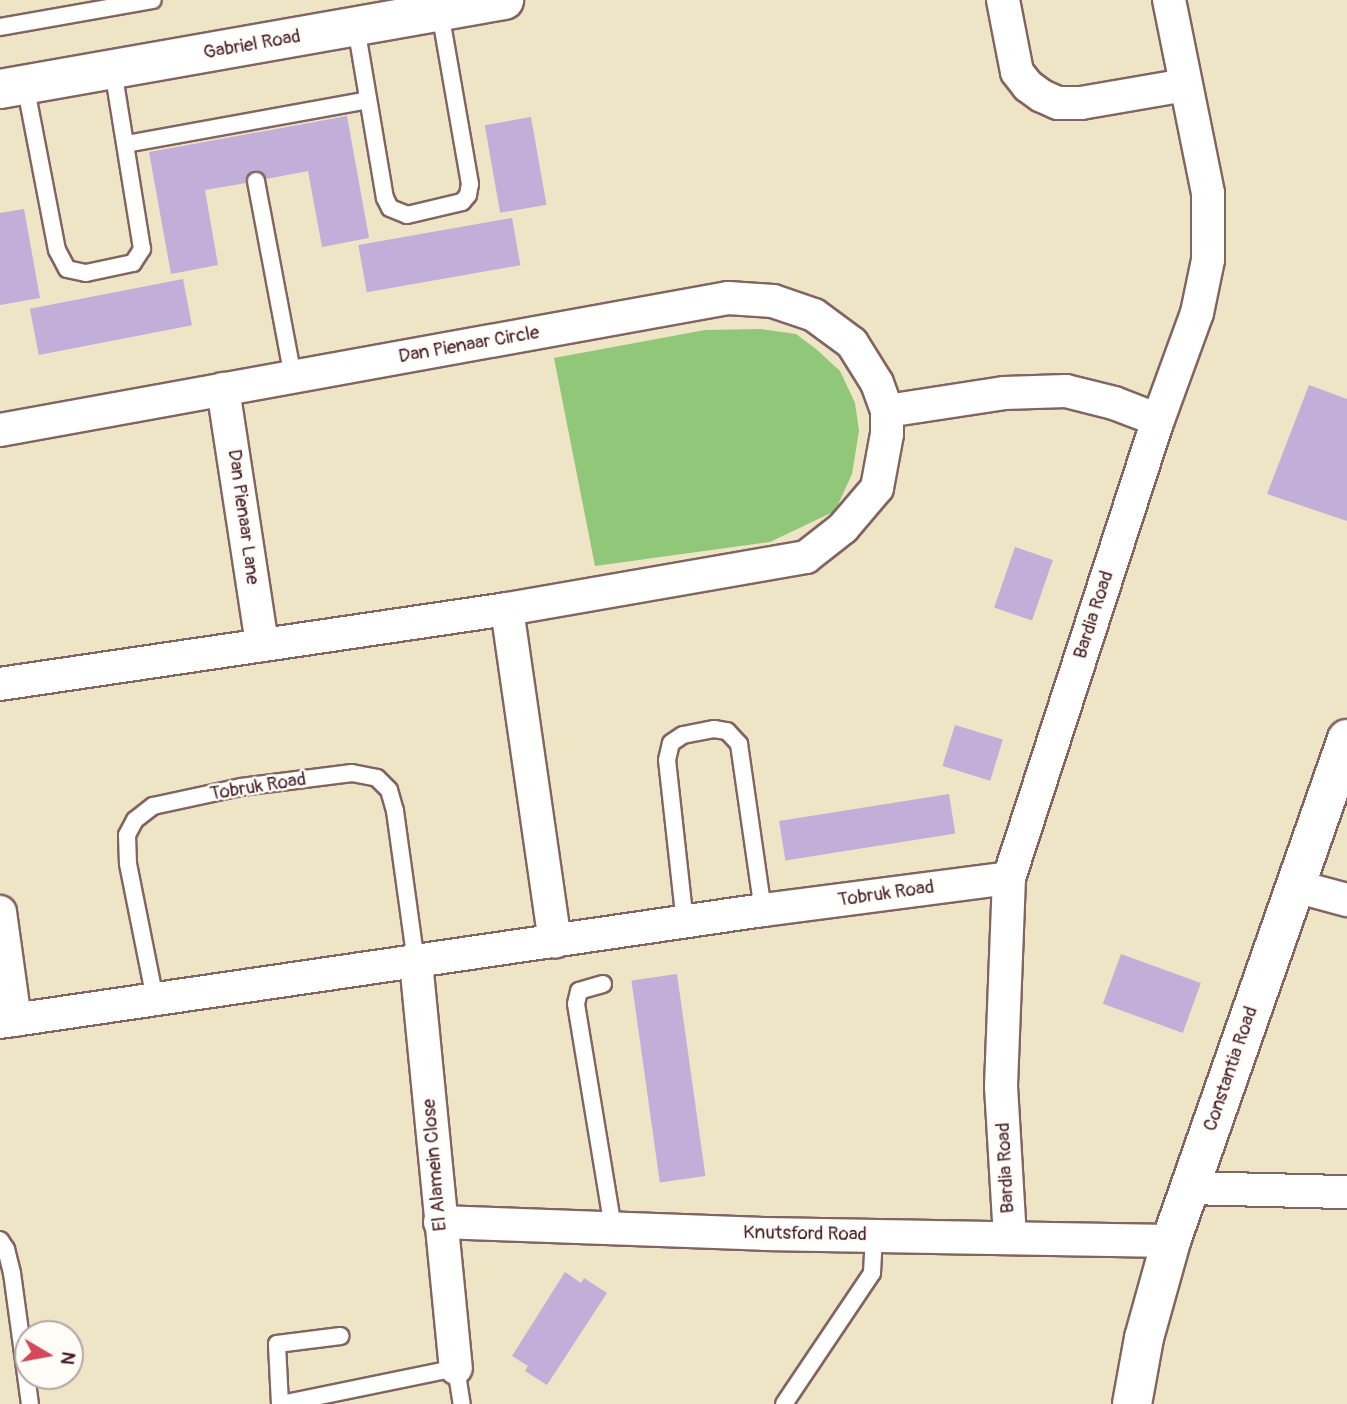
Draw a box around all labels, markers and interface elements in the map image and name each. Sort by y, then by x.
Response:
street label: Gabriel Road [202,25,302,65]
street label: Dan Pienaar Circle [397,321,541,369]
street label: Dan Pienaar Lane [222,448,264,586]
street label: Bardia Road [1069,568,1119,662]
street label: Tobruk Road [208,768,308,806]
street label: Tobruk Road [836,876,936,912]
street label: Constantia Road [1199,1004,1263,1134]
street label: El Alamein Close [418,1098,452,1232]
street label: Bardia Road [992,1122,1020,1214]
street label: Knutsford Road [743,1222,867,1246]
north arrow [14,1320,84,1390]
text: N [55,1350,81,1367]

